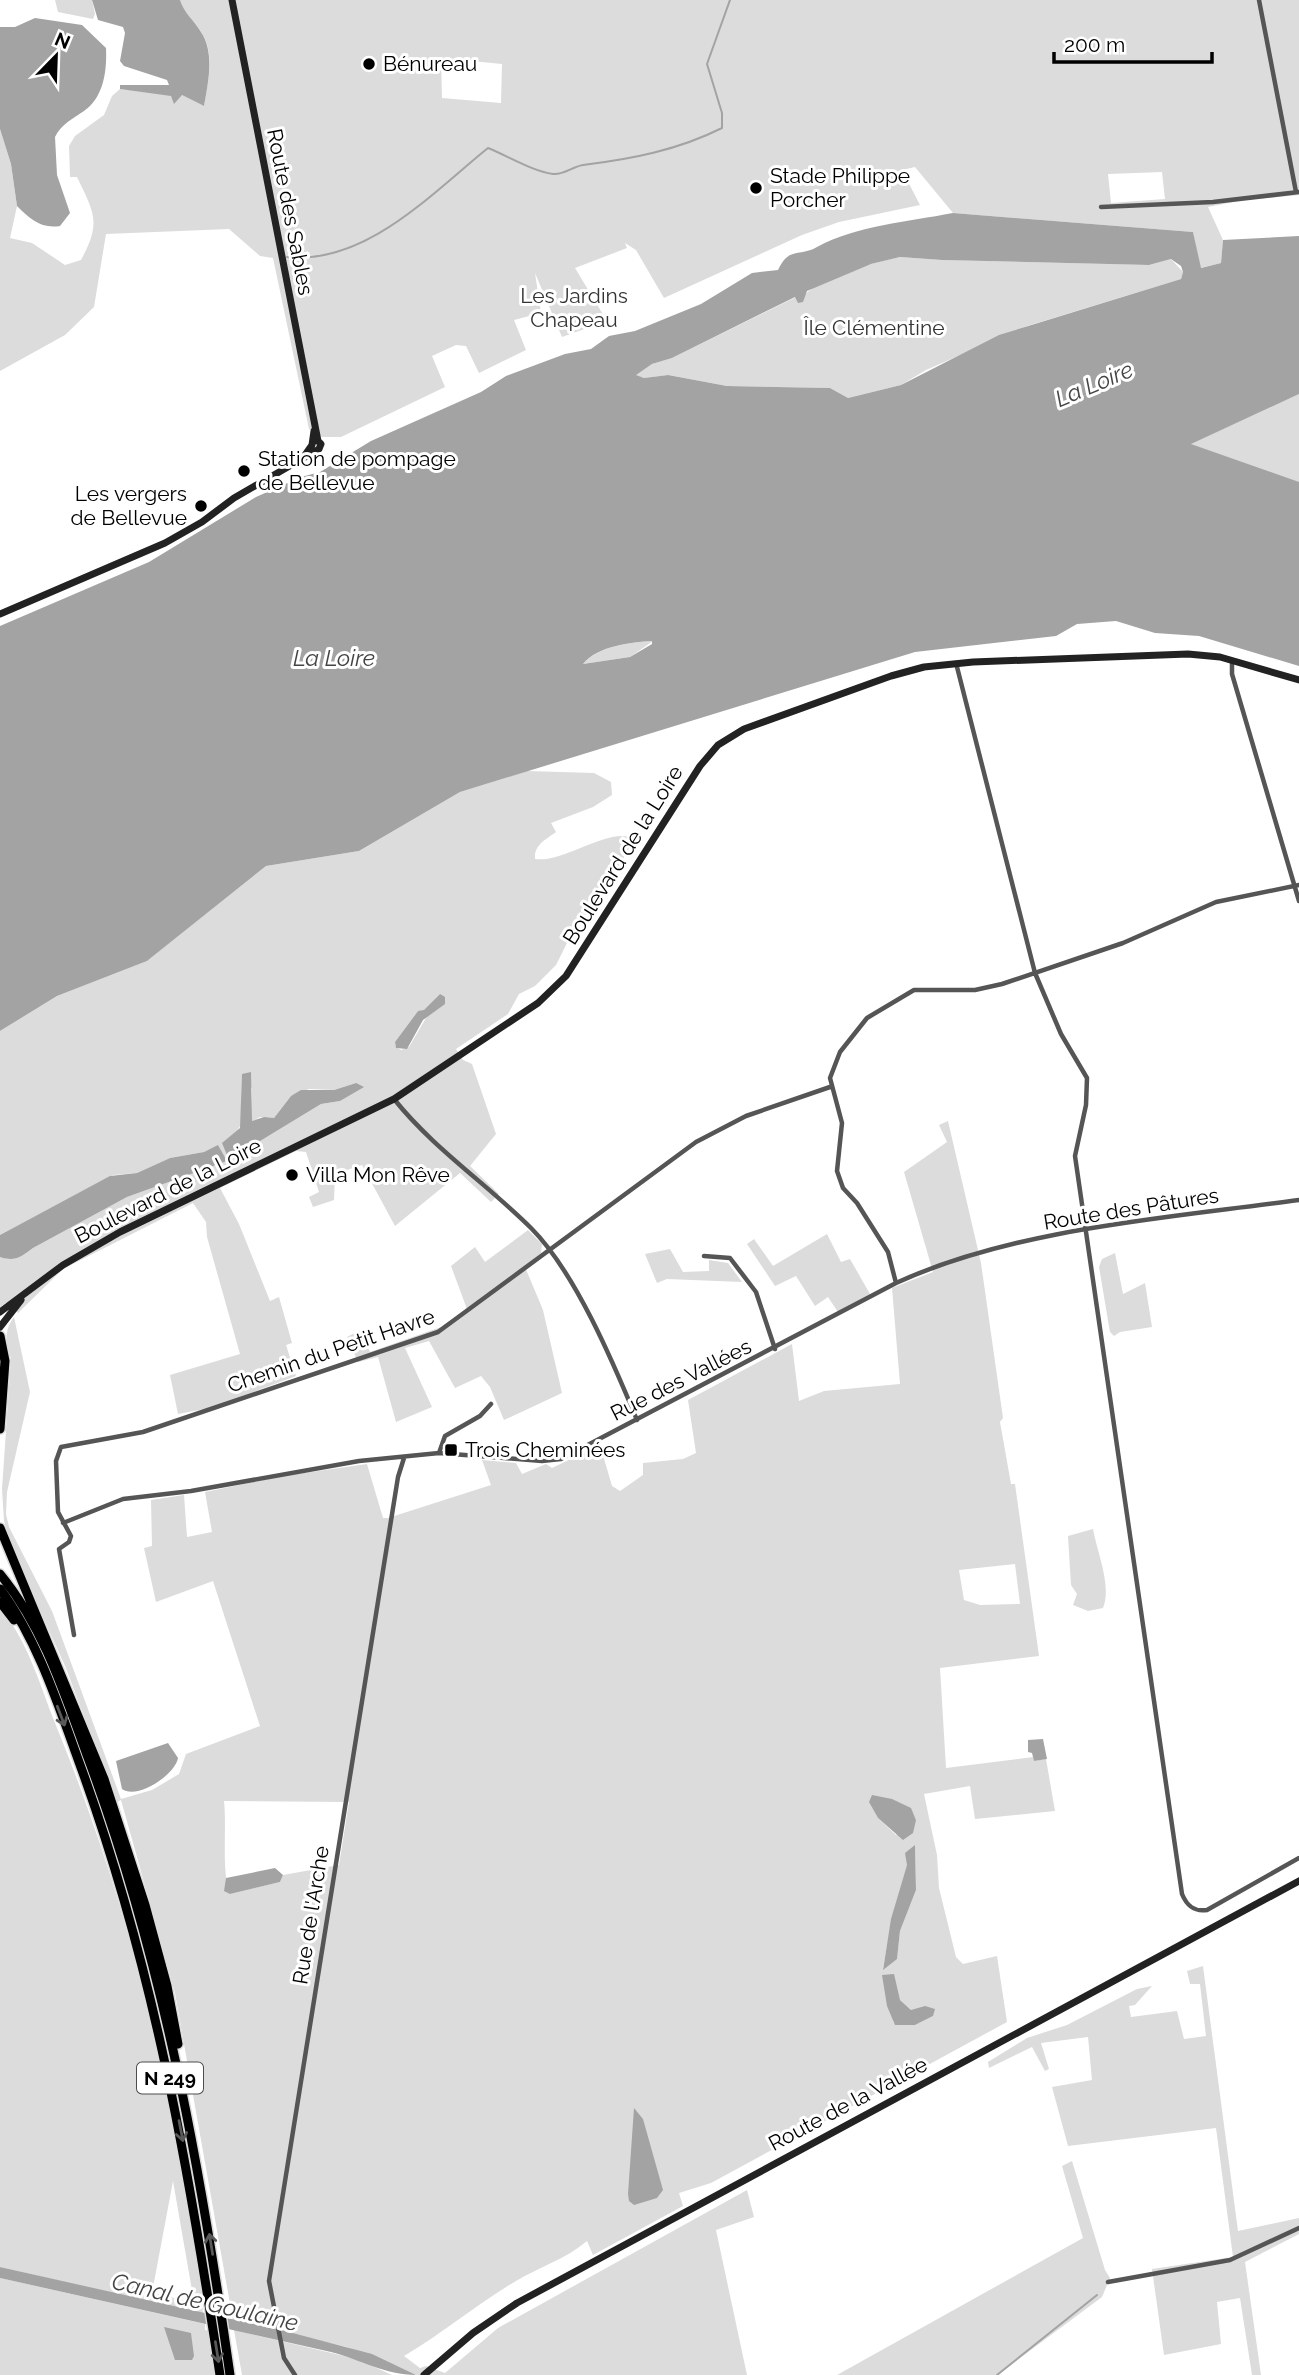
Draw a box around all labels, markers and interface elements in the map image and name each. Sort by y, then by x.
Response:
north arrow [21,21,91,91]
scale bar [1054,21,1212,65]
text: N [52,27,74,53]
text: 200 m [1064,32,1125,57]
place label: Bénureau [383,51,477,76]
marker: Bénureau [361,56,377,72]
street label: Route des Sables [262,127,319,297]
place label: Stade Philippe Porcher [770,163,910,212]
marker: Stade Philippe Porcher [748,180,764,196]
park label: Les Jardins Chapeau [520,283,628,332]
park label: Île Clémentine [804,315,945,340]
water label: La Loire [1051,355,1137,412]
place label: Station de pompage de Bellevue [258,446,456,495]
marker: Station de pompage de Bellevue [236,463,252,479]
place label: Les vergers de Bellevue [70,481,187,530]
marker: Les vergers de Bellevue [193,498,209,514]
water label: La Loire [293,644,375,671]
street label: Boulevard de la Loire [557,761,688,949]
street label: Boulevard de la Loire [70,1133,265,1249]
place label: Villa Mon Rêve [306,1162,450,1187]
marker: Villa Mon Rêve [284,1167,300,1183]
street label: Route des Pâtures [1042,1182,1220,1235]
street label: Chemin du Petit Havre [224,1303,438,1398]
street label: Rue des Vallées [606,1333,755,1426]
place label: Trois Cheminées [465,1437,625,1462]
marker: Trois Cheminées [443,1442,459,1458]
one-way arrow [56,1705,69,1726]
street label: Rue de l'Arche [287,1844,334,1986]
street label: Route de la Vallée [764,2051,931,2156]
road number: N 249 [137,2062,203,2094]
one-way arrow [174,2119,188,2142]
one-way arrow [204,2234,217,2256]
water label: Canal de Goulaine [109,2267,301,2336]
one-way arrow [210,2340,223,2363]

